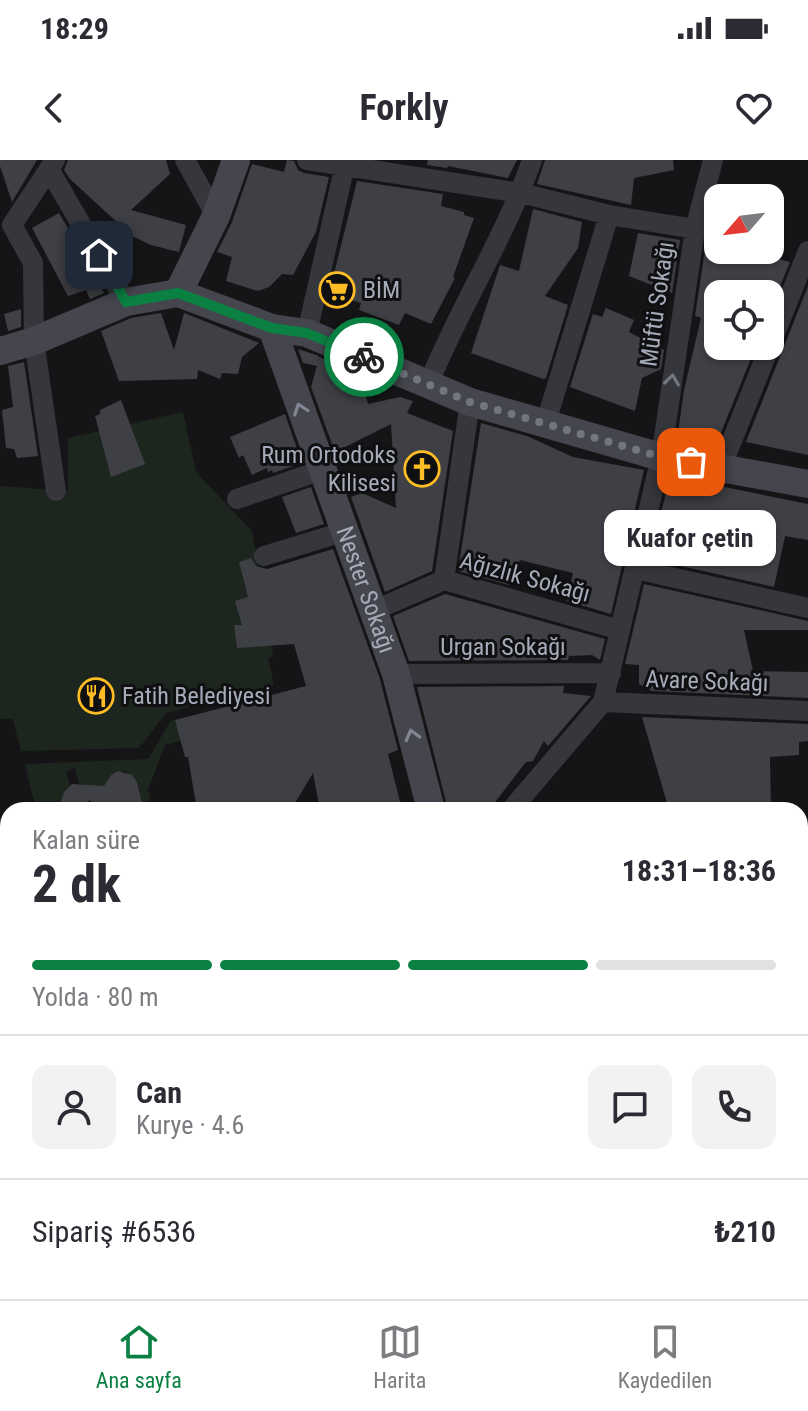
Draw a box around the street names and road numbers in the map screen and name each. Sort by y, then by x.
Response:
street label: Müftü Sokağı [634,240,680,368]
street label: Nester Sokağı [330,523,401,657]
street label: Ağızlık Sokağı [457,546,593,608]
street label: Urgan Sokağı [440,633,566,661]
street label: Avare Sokağı [645,665,769,697]

